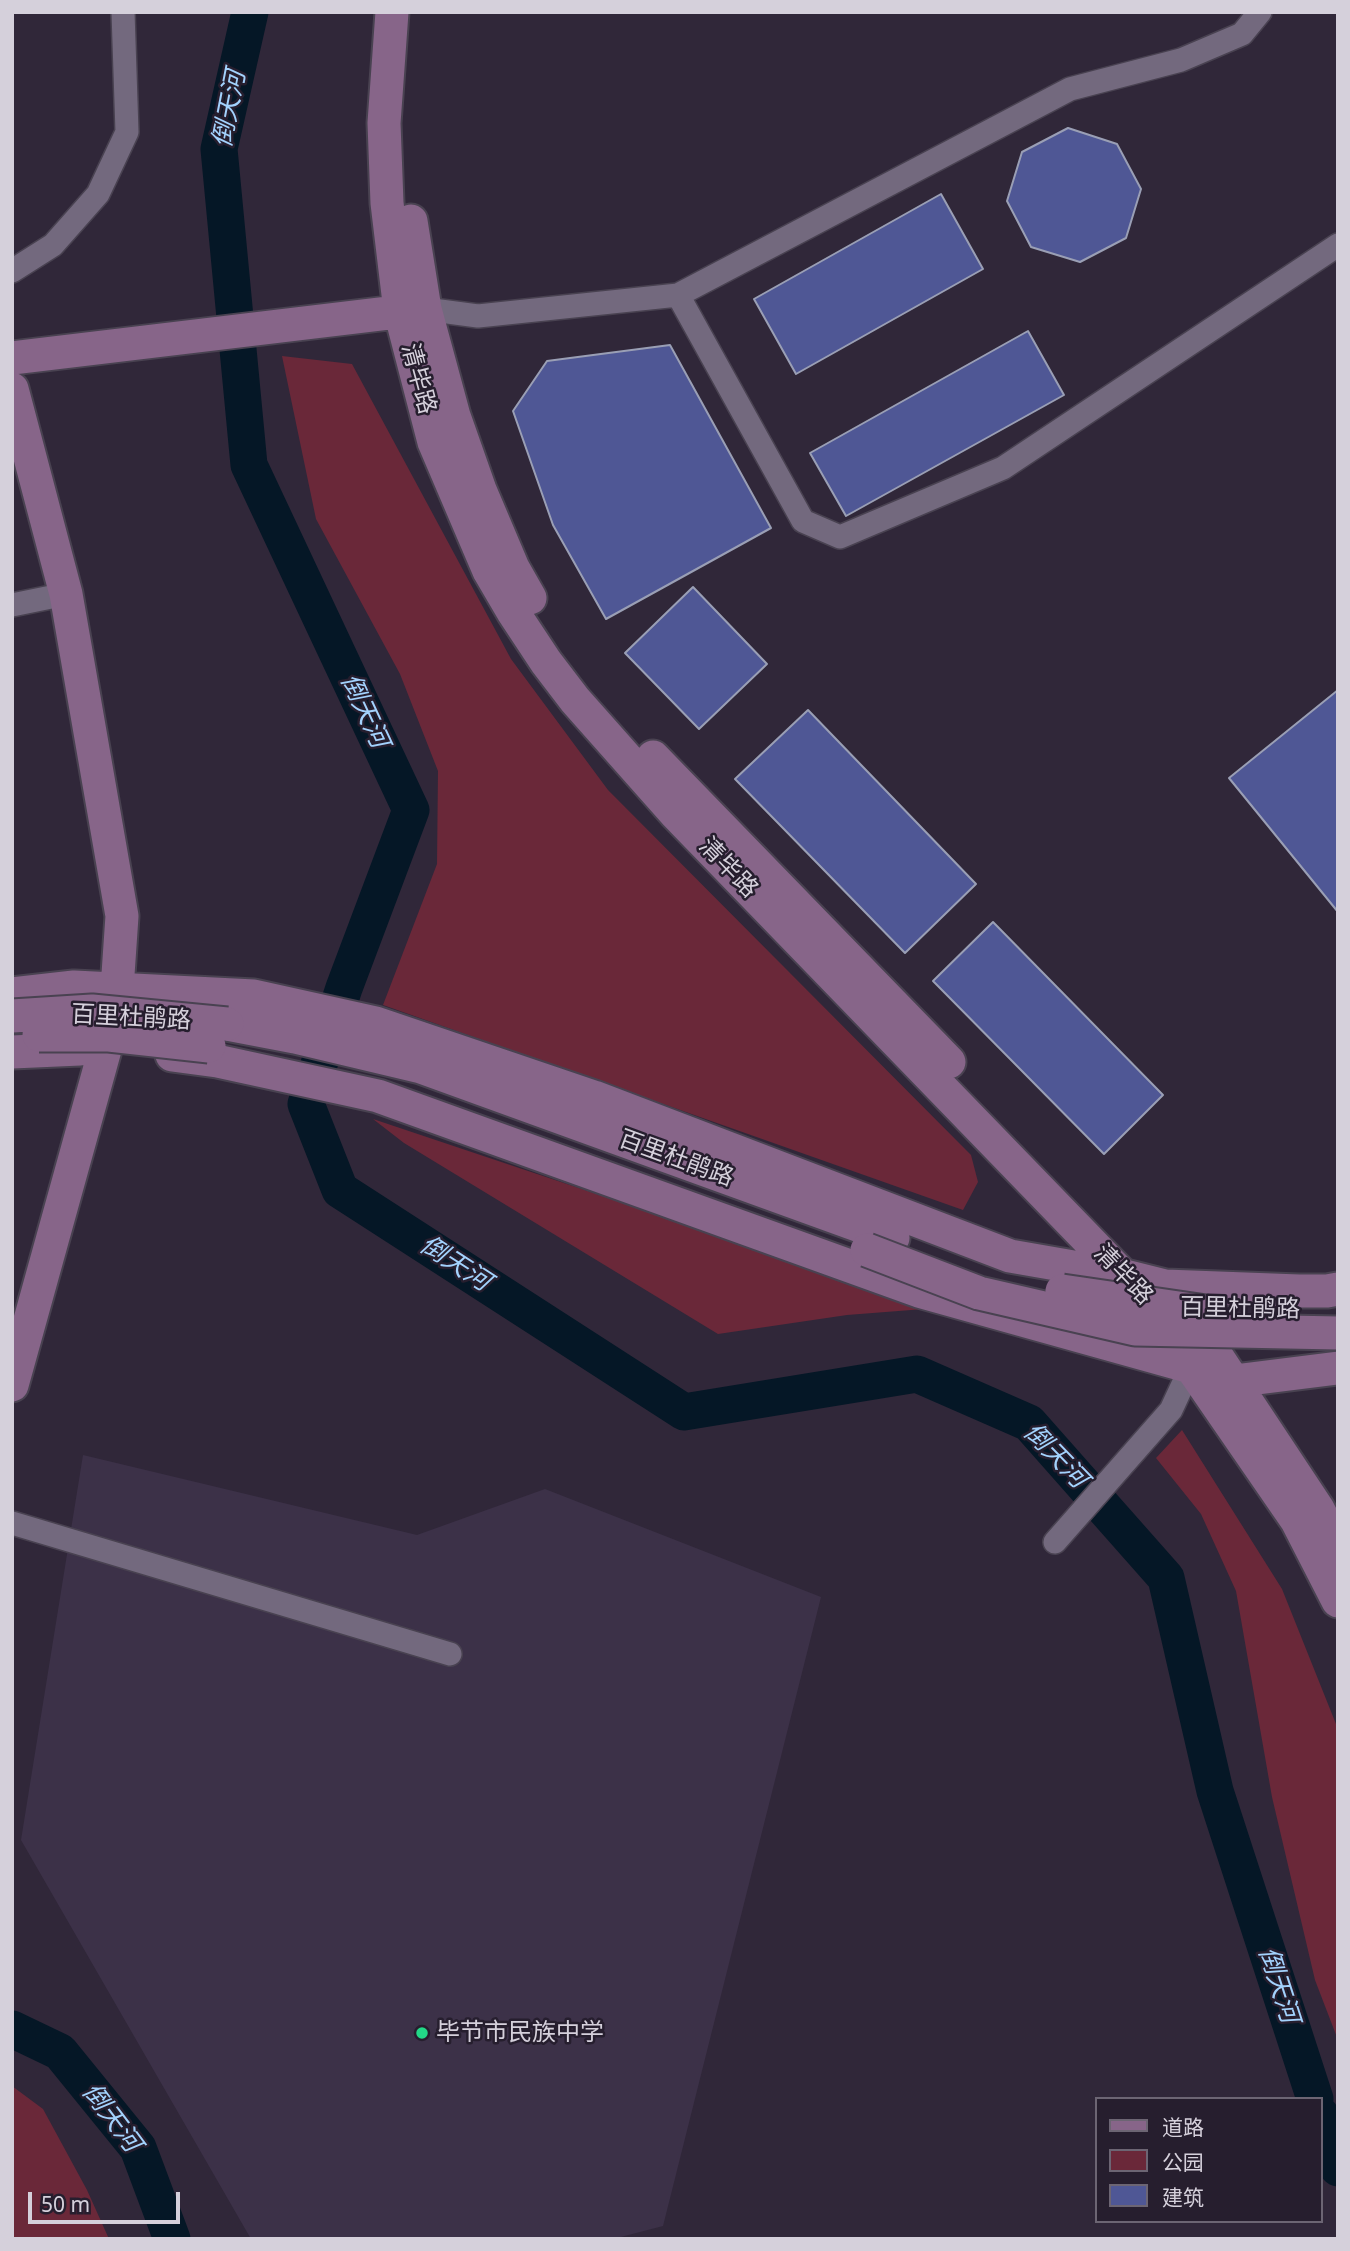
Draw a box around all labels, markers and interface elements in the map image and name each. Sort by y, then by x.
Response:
water label: 倒天河 [207,68,253,150]
street label: 清毕路 [395,340,441,418]
water label: 倒天河 [333,669,395,753]
street label: 清毕路 [693,832,763,904]
street label: 百里杜鹃路 [70,1000,192,1036]
street label: 百里杜鹃路 [615,1125,737,1193]
water label: 倒天河 [414,1230,496,1298]
street label: 清毕路 [1088,1239,1158,1311]
street label: 百里杜鹃路 [1180,1294,1300,1324]
water label: 倒天河 [1017,1417,1093,1495]
water label: 倒天河 [1251,1943,1305,2027]
place label: 毕节市民族中学 [436,2019,604,2047]
marker: 毕节市民族中学 [414,2025,430,2041]
water label: 倒天河 [75,2077,147,2159]
legend [1094,2097,1322,2223]
text: 道路 [1162,2113,1204,2141]
text: 公园 [1162,2148,1204,2176]
scale bar [32,2178,184,2222]
text: 建筑 [1162,2183,1204,2211]
text: 50 m [41,2190,90,2218]

